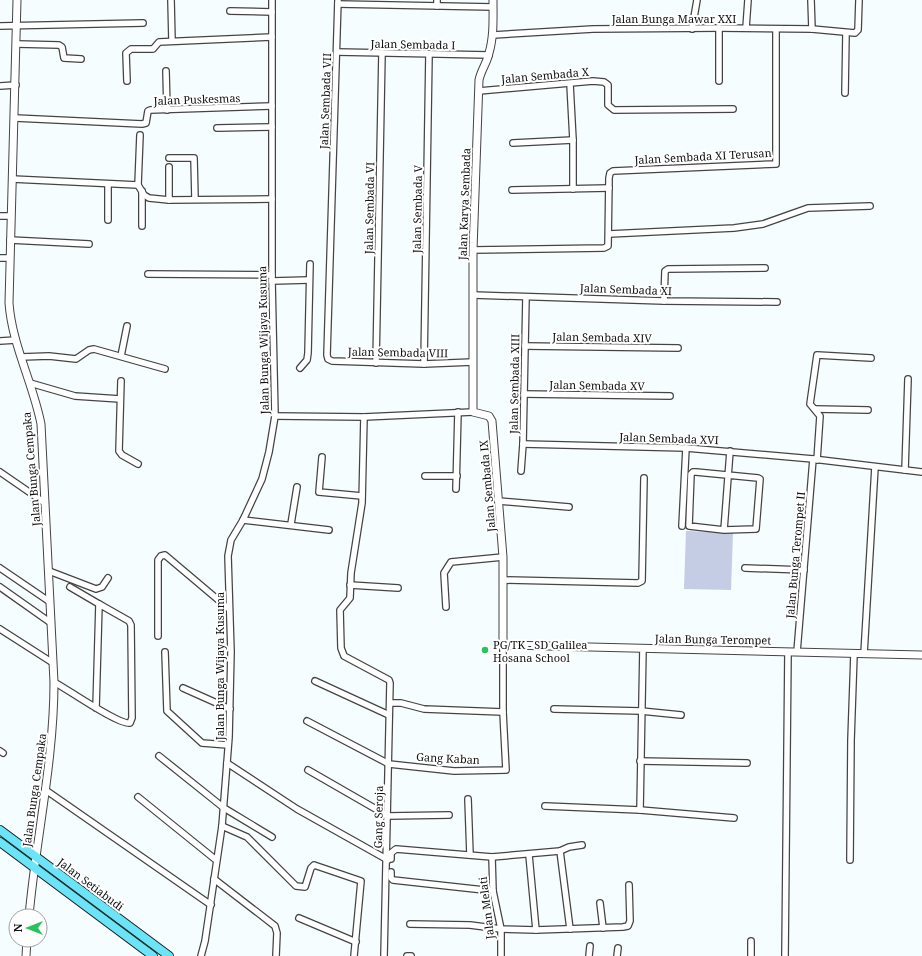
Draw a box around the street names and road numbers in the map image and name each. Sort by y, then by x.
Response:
street label: Jalan Bunga Mawar XXI [611,11,736,26]
street label: Jalan Sembada I [370,36,455,52]
street label: Jalan Sembada VII [316,53,334,150]
street label: Jalan Sembada X [500,64,590,86]
street label: Jalan Puskesmas [152,90,241,108]
street label: Jalan Sembada XI Terusan [633,145,772,167]
street label: Jalan Karya Sembada [455,148,473,261]
street label: Jalan Sembada VI [361,162,377,255]
street label: Jalan Sembada V [409,164,425,254]
street label: Jalan Bunga Wijaya Kusuma [254,266,272,415]
street label: Jalan Sembada XI [579,280,672,298]
street label: Jalan Sembada XIV [551,329,652,345]
street label: Jalan Sembada XIII [506,334,522,435]
street label: Jalan Sembada VIII [347,344,448,360]
street label: Jalan Sembada XV [548,377,645,393]
street label: Jalan Bunga Cempaka [19,411,44,528]
street label: Jalan Sembada XVI [618,429,719,447]
street label: Jalan Sembada IX [475,439,499,533]
street label: Jalan Bunga Terompet II [782,491,808,620]
street label: Jalan Bunga Wijaya Kusuma [212,592,227,741]
street label: Jalan Bunga Terompet [654,630,771,648]
street label: Jalan Bunga Cempaka [18,732,49,849]
street label: Gang Kaban [416,749,480,767]
street label: Gang Seroja [370,785,386,849]
street label: Jalan Setiabudi [54,854,127,914]
street label: Jalan Melati [475,875,497,941]

